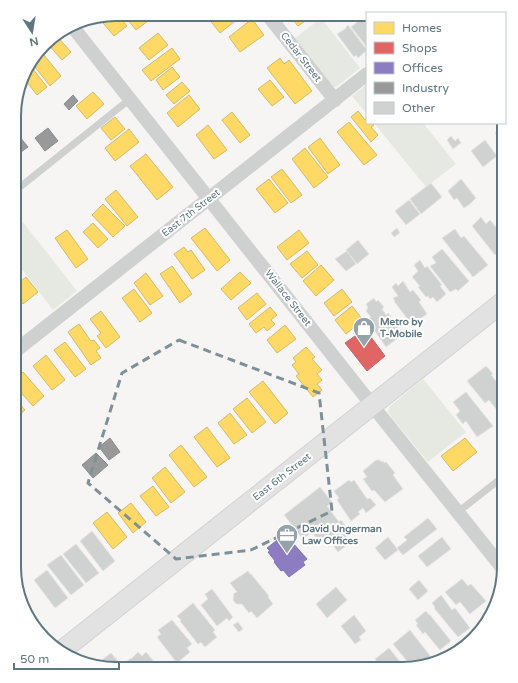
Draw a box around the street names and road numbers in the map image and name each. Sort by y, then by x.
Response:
street label: Cedar Street [278,30,324,84]
street label: East 7th Street [160,186,223,239]
street label: Wallace Street [262,267,314,329]
street label: East 6th Street [251,450,314,503]

